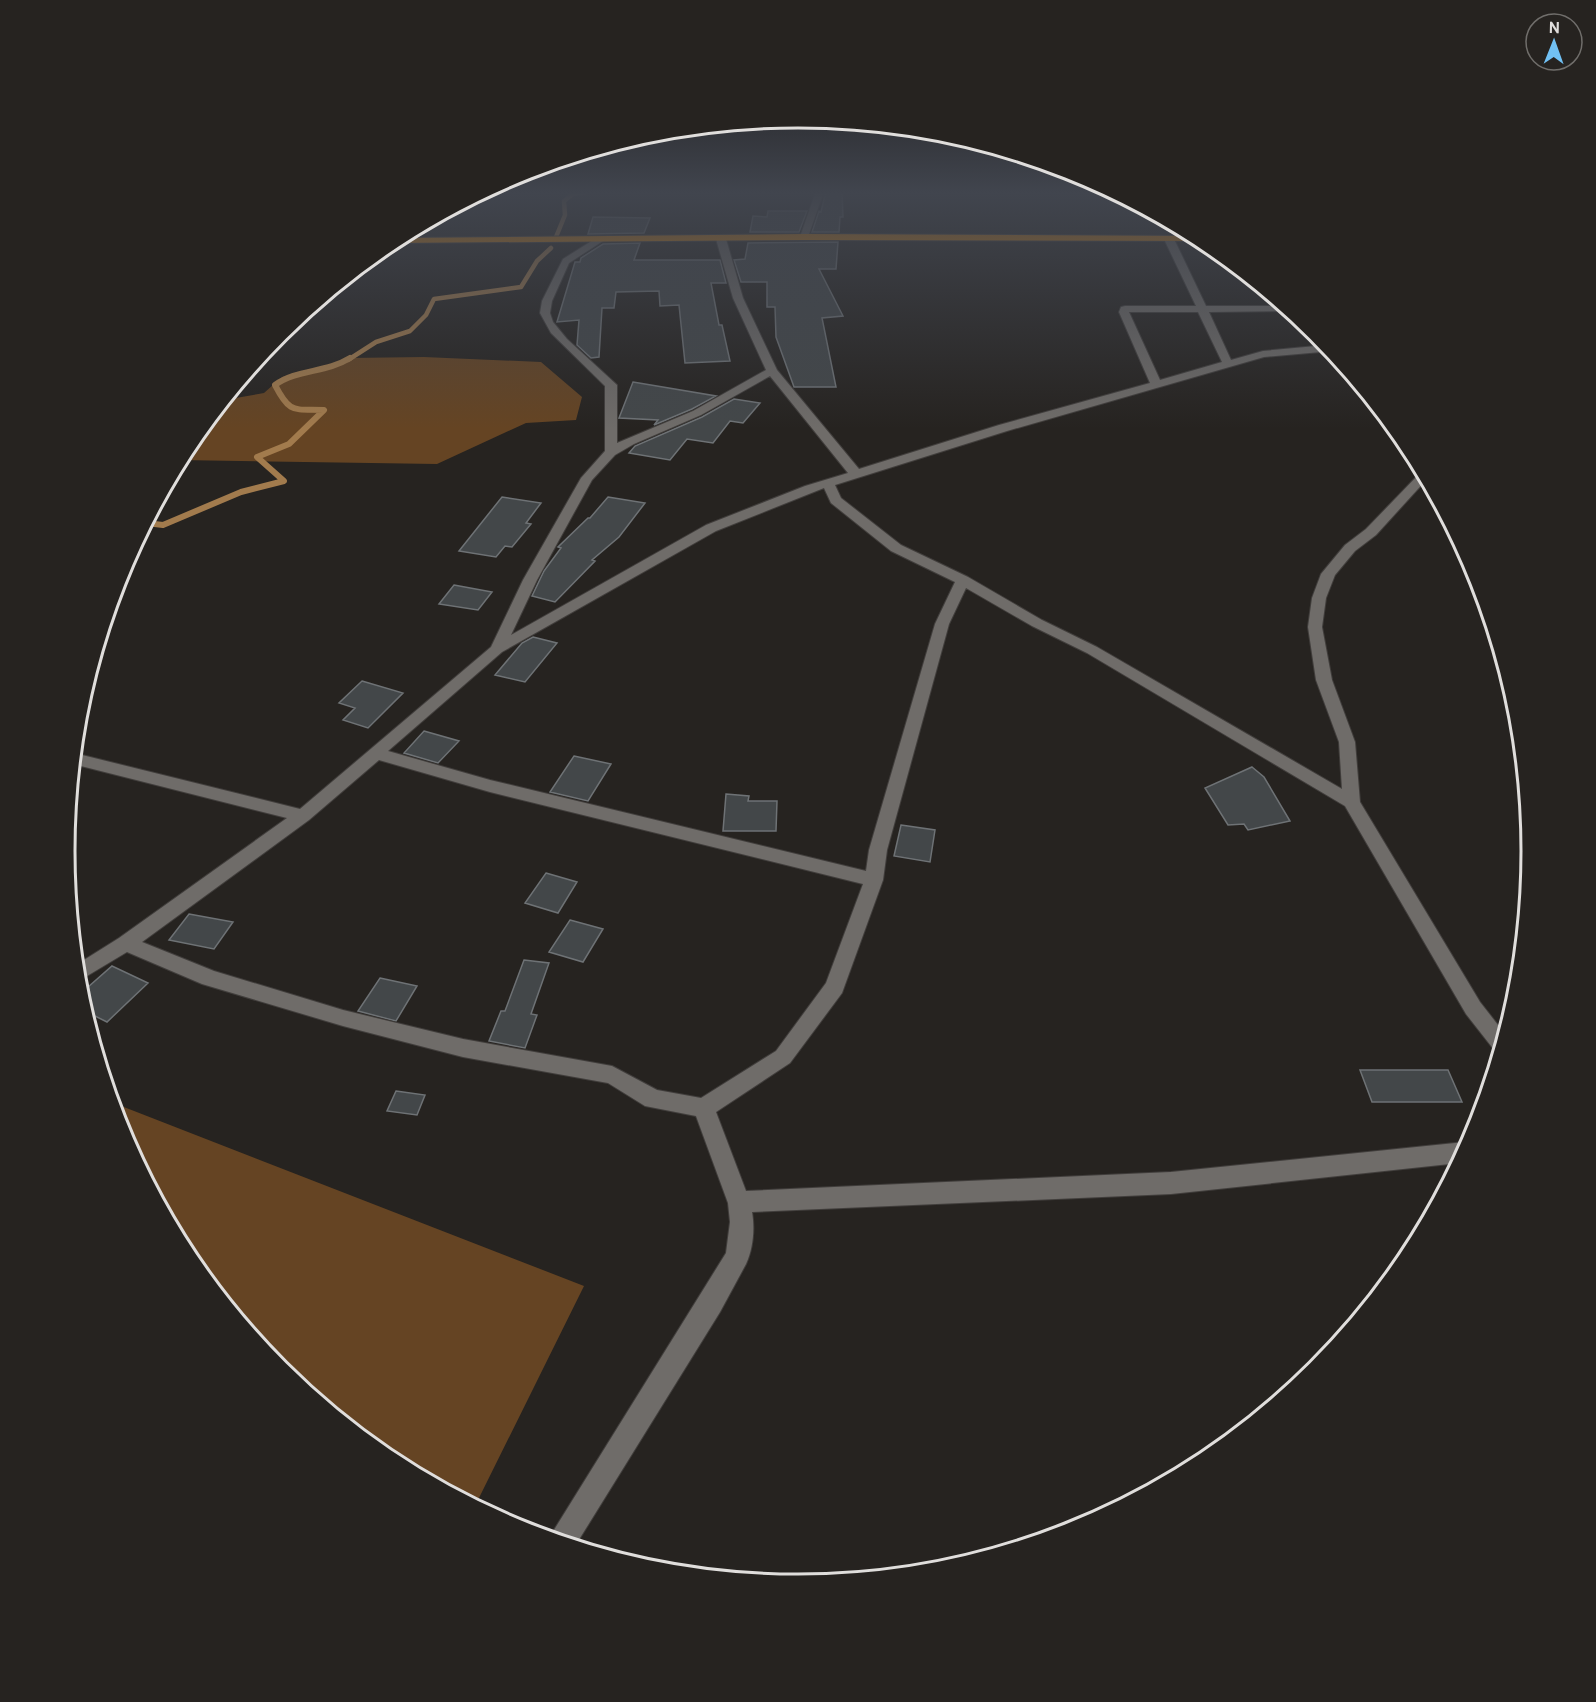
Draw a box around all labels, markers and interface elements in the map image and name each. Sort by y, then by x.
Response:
north arrow [1524,12,1584,72]
text: N [1548,19,1560,39]

